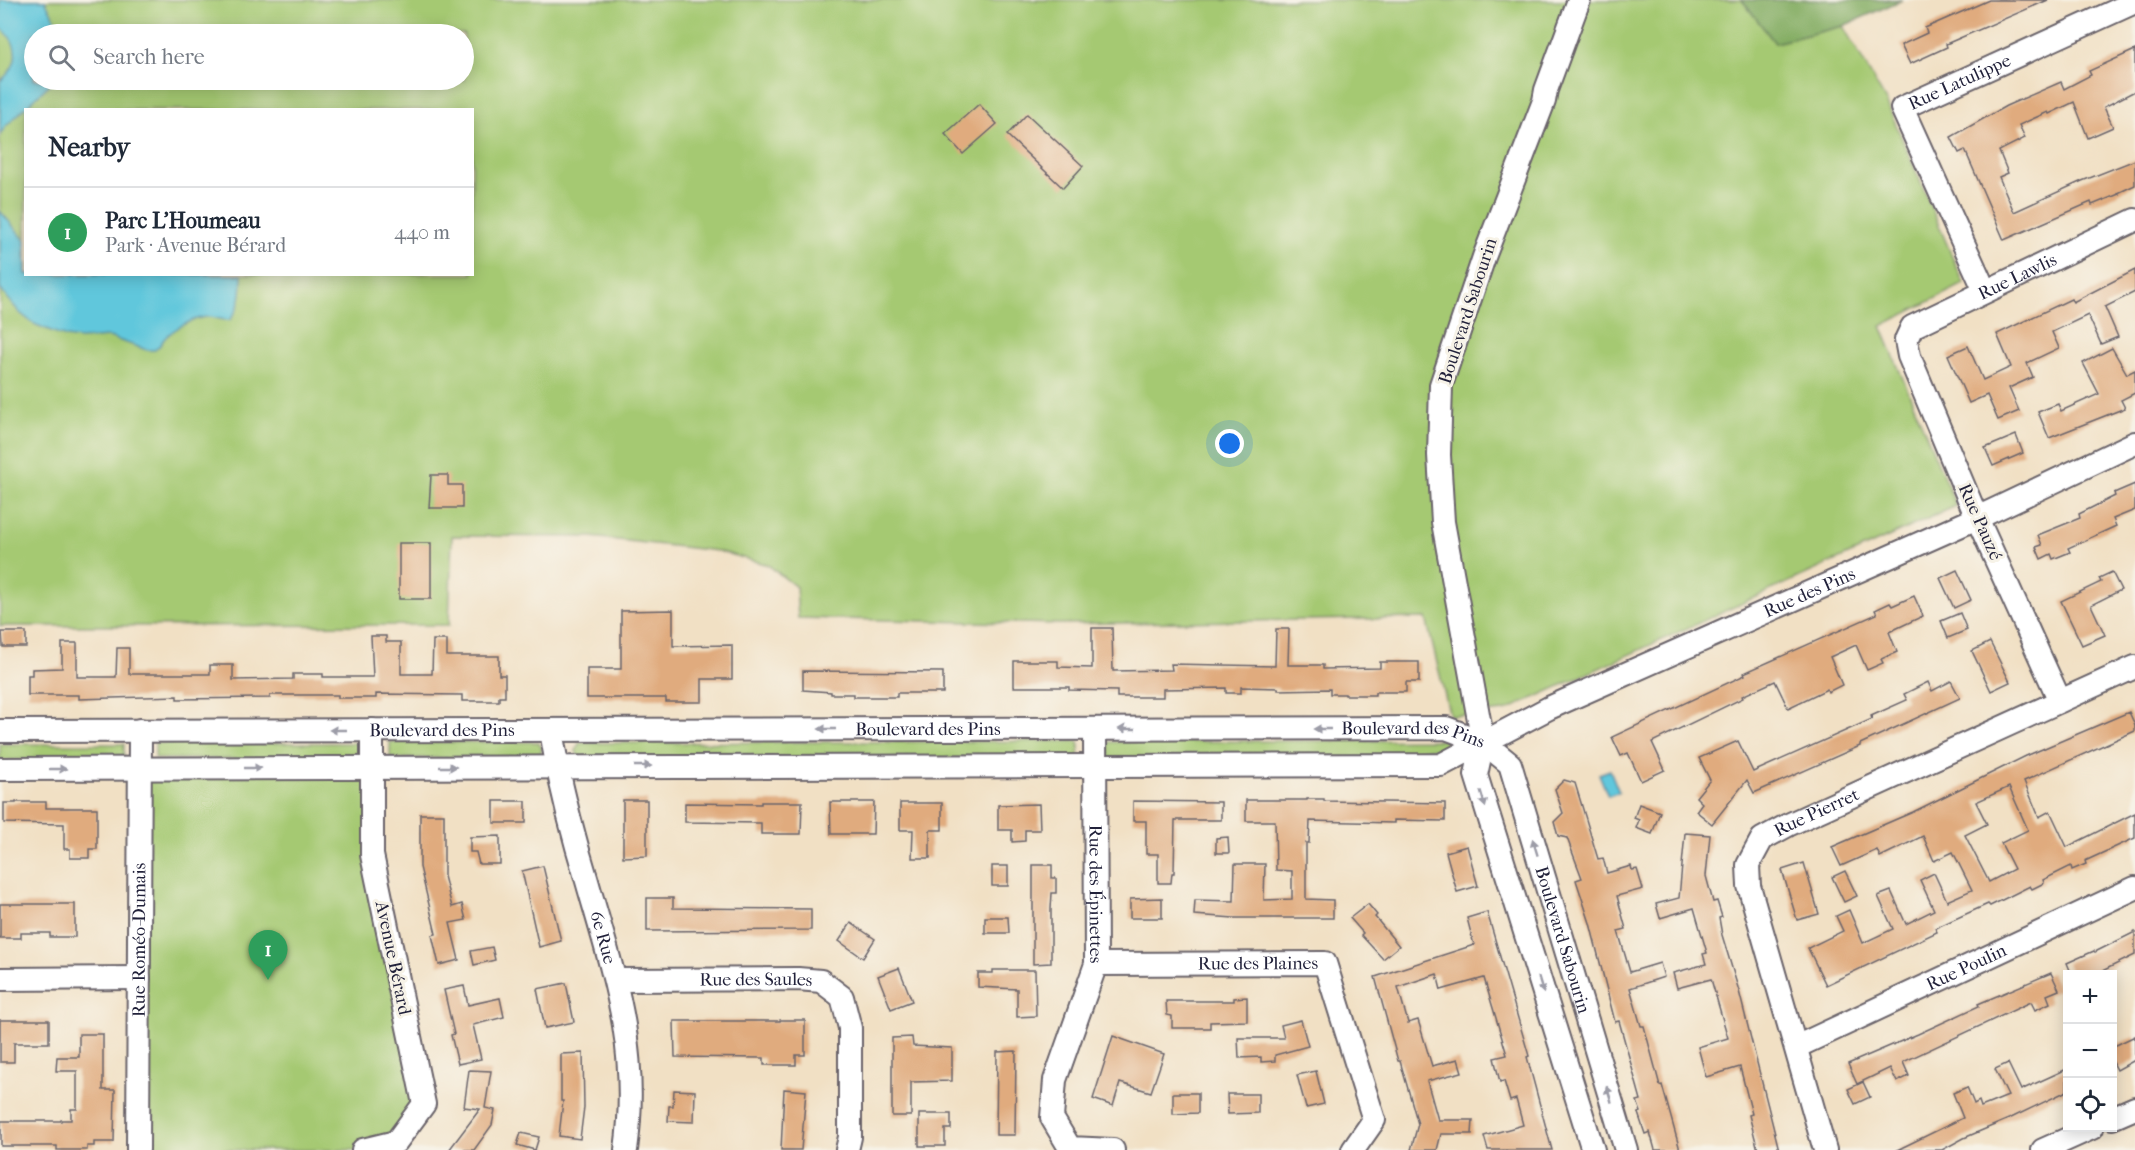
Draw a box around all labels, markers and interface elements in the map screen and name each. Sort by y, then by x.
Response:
search box [24,24,474,90]
icon: search [45,41,78,74]
text: Search here [93,44,205,70]
street label: Rue Latulippe [1905,49,2014,114]
text: Nearby [48,132,130,163]
text: Parc L'Houmeau [105,208,261,234]
text: 1 [64,221,71,244]
text: 440 m [394,221,450,244]
text: Park · Avenue Bérard [105,234,286,257]
street label: Boulevard Sabourin [1434,235,1502,387]
street label: Rue Lawlis [1974,249,2060,304]
your location [1215,429,1244,458]
street label: Rue Pauzé [1954,480,2006,564]
street label: Rue des Pins [1760,563,1859,622]
street label: Boulevard des Pins [1341,717,1488,752]
street label: Boulevard des Pins [855,718,1001,740]
street label: Boulevard des Pins [369,719,515,741]
one-way arrow [817,724,836,734]
one-way arrow [1117,724,1136,734]
one-way arrow [1312,724,1331,734]
one-way arrow [328,725,347,735]
one-way arrow [634,761,653,771]
one-way arrow [439,762,458,772]
one-way arrow [244,763,263,773]
one-way arrow [49,764,68,774]
street label: Rue Pierret [1770,783,1863,841]
one-way arrow [1479,790,1488,808]
street label: Rue des Épinettes [1085,825,1107,964]
one-way arrow [1530,838,1539,856]
street label: Rue Roméo-Dumais [128,862,150,1017]
street label: Boulevard Sabourin [1531,864,1595,1016]
street label: Avenue Bérard [370,898,415,1017]
street label: 6e Rue [586,908,621,966]
pin: 1 [248,930,288,980]
street label: Rue Poulin [1923,939,2010,995]
street label: Rue des Plaines [1198,953,1319,974]
street label: Rue des Saules [699,968,814,991]
map controls [2063,970,2117,1132]
button: + [2063,970,2117,1024]
one-way arrow [1537,976,1546,994]
button: − [2063,1024,2117,1078]
button: locate [2063,1078,2117,1132]
one-way arrow [1604,1085,1613,1103]

